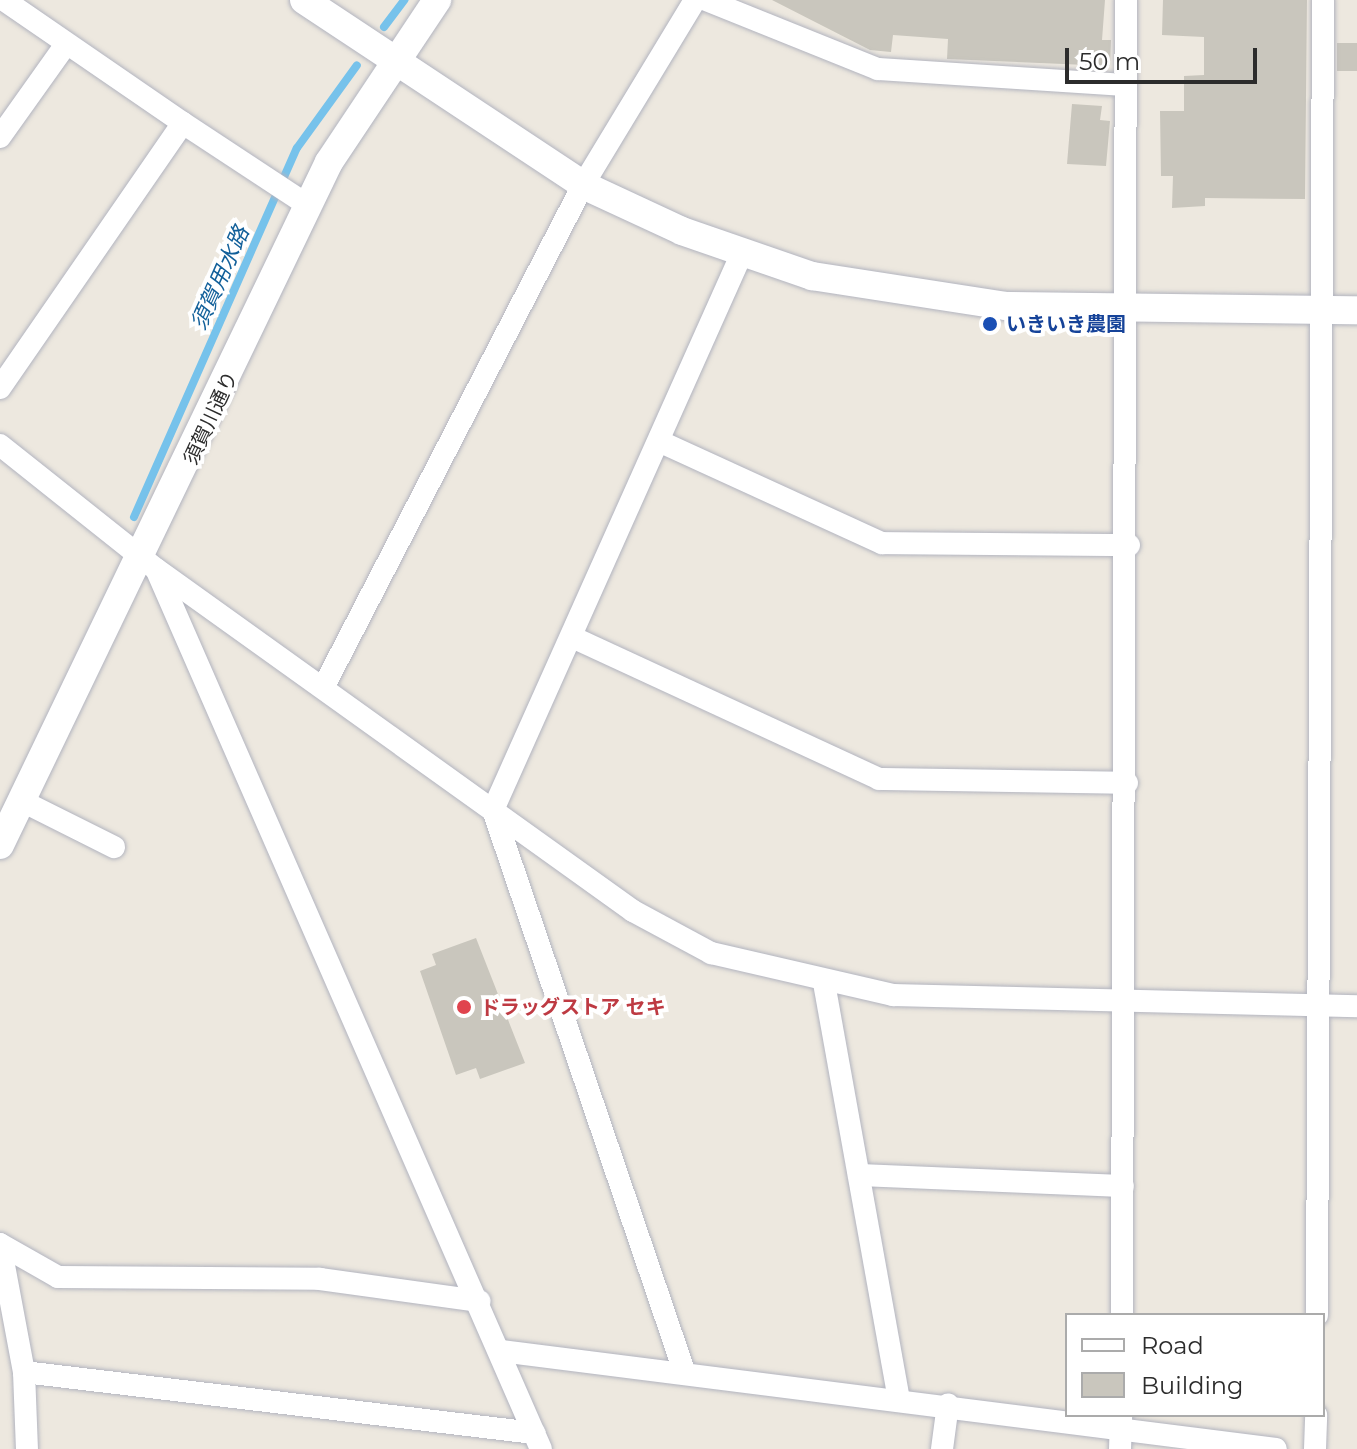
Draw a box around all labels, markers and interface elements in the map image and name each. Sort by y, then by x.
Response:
scale bar [1069,32,1261,82]
text: 50 m [1079,47,1140,76]
water label: 須賀用水路 [186,222,254,334]
place label: いきいき農園 [1006,312,1126,336]
marker: いきいき農園 [981,315,999,333]
street label: 須賀川通り [179,368,243,468]
place label: ドラッグストア セキ [480,995,666,1019]
marker: ドラッグストア セキ [455,998,473,1016]
legend [1065,1313,1325,1417]
text: Road [1141,1331,1204,1360]
text: Building [1141,1371,1244,1400]

